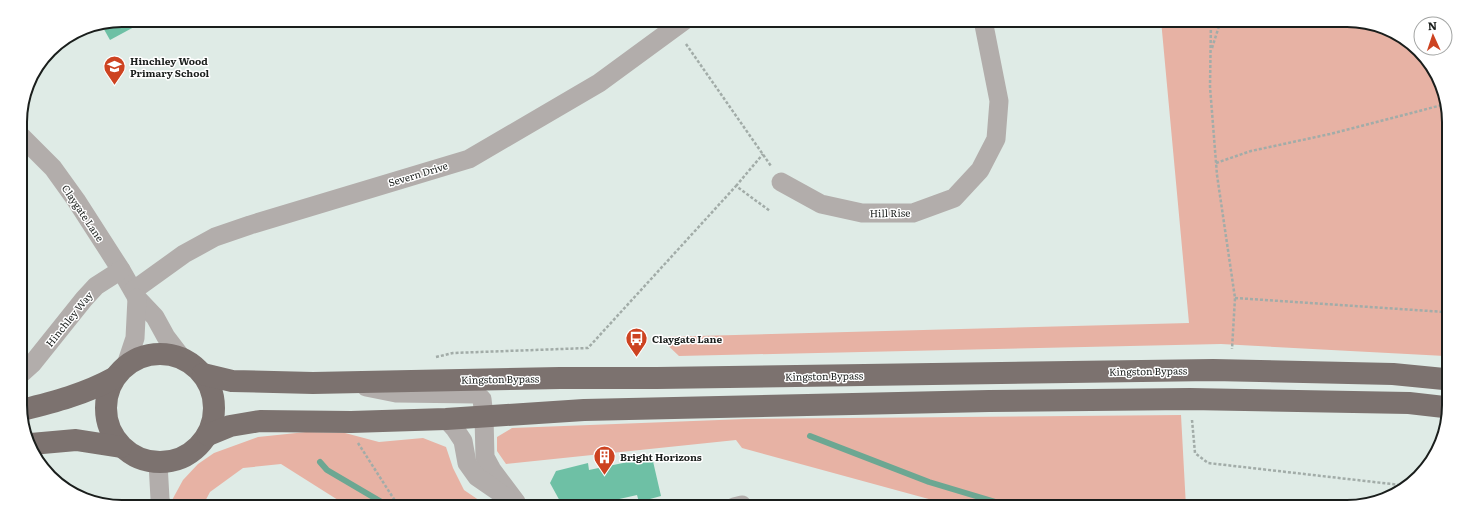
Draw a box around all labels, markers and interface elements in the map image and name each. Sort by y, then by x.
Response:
north arrow [1413,16,1453,56]
text: N [1427,17,1437,33]
place label: Hinchley Wood Primary School [130,53,210,80]
school or university icon: Hinchley Wood Primary School [101,54,127,87]
street label: Severn Drive [386,157,449,190]
street label: Claygate Lane [59,181,108,244]
street label: Hill Rise [870,205,910,220]
street label: Hinchley Way [42,288,96,350]
bus stop icon: Claygate Lane [624,326,650,359]
place label: Claygate Lane [652,331,722,346]
street label: Kingston Bypass [1109,362,1188,379]
street label: Kingston Bypass [785,367,864,384]
street label: Kingston Bypass [461,370,540,387]
building icon: Bright Horizons [592,444,618,477]
place label: Bright Horizons [620,449,702,464]

